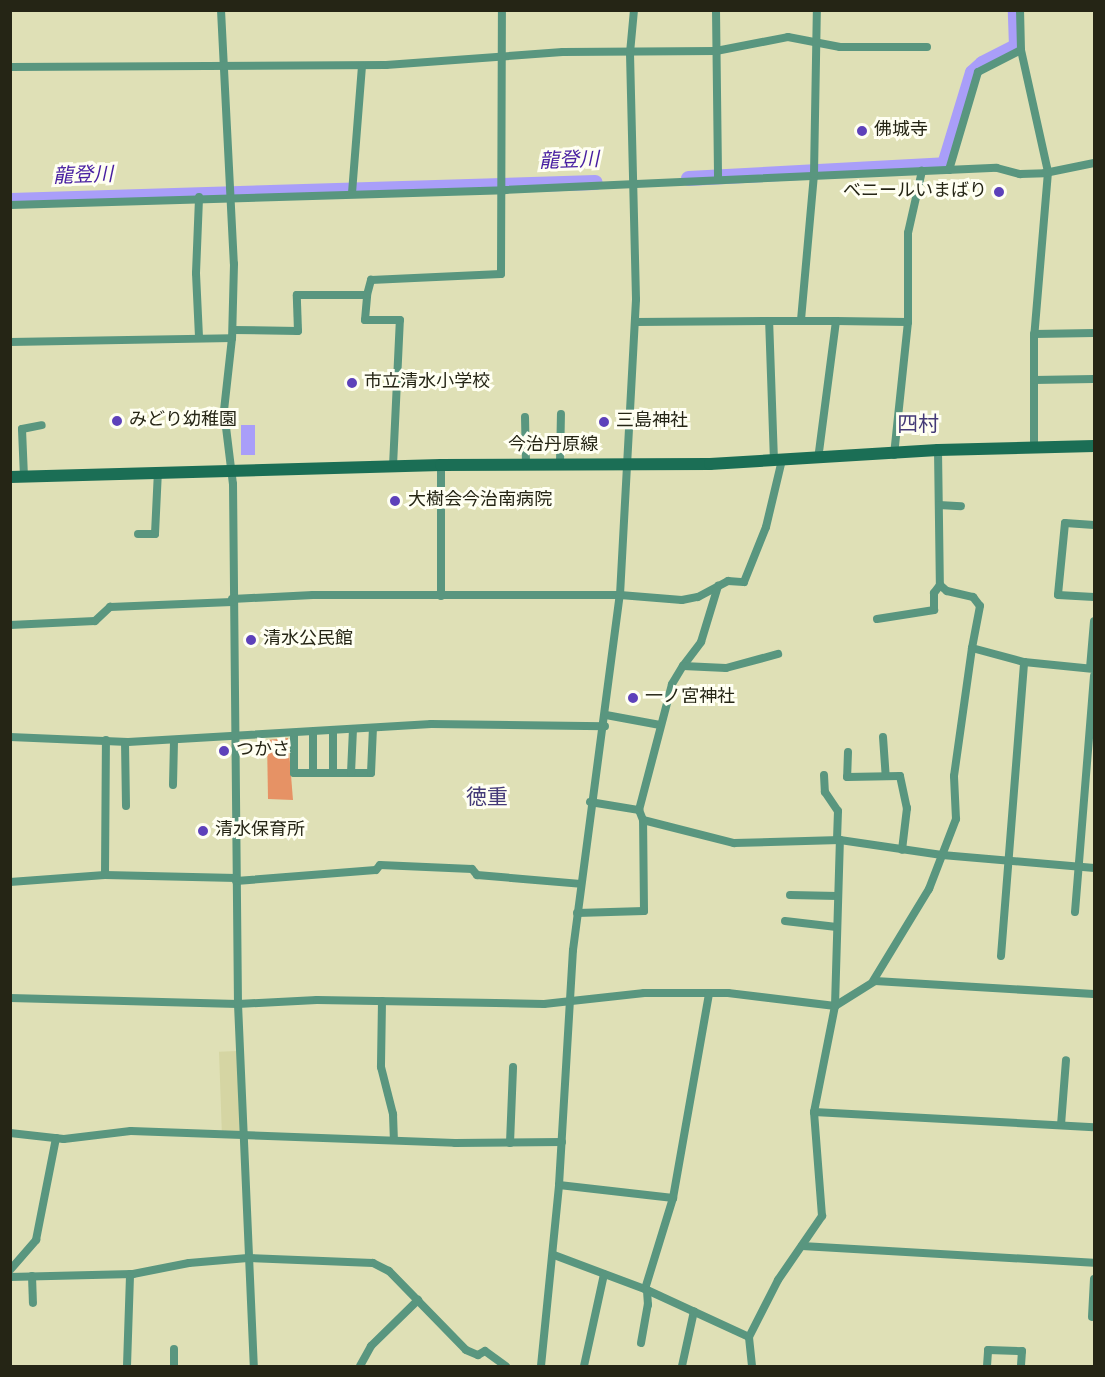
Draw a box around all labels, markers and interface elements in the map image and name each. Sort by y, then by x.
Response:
place label: 佛城寺 [874,120,928,142]
marker: 佛城寺 [855,124,869,138]
water label: 龍登川 [539,149,599,175]
water label: 龍登川 [53,164,113,190]
place label: べニールいまばり [843,181,987,203]
marker: べニールいまばり [992,185,1006,199]
place label: 市立清水小学校 [364,372,490,394]
marker: 市立清水小学校 [345,376,359,390]
place label: みどり幼稚園 [129,410,237,432]
place label: 三島神社 [616,411,688,433]
district label: 四村 [897,413,939,439]
marker: みどり幼稚園 [110,414,124,428]
marker: 三島神社 [597,415,611,429]
street label: 今治丹原線 [508,435,598,457]
place label: 大樹会今治南病院 [408,490,552,512]
marker: 大樹会今治南病院 [386,492,404,510]
place label: 清水公民館 [263,629,353,651]
marker: 清水公民館 [244,633,258,647]
place label: 一ノ宮神社 [645,687,735,709]
marker: 一ノ宮神社 [626,691,640,705]
place label: つかさ [236,740,290,762]
marker: つかさ [217,744,231,758]
district label: 徳重 [466,786,508,812]
place label: 清水保育所 [215,820,305,842]
marker: 清水保育所 [196,824,210,838]

